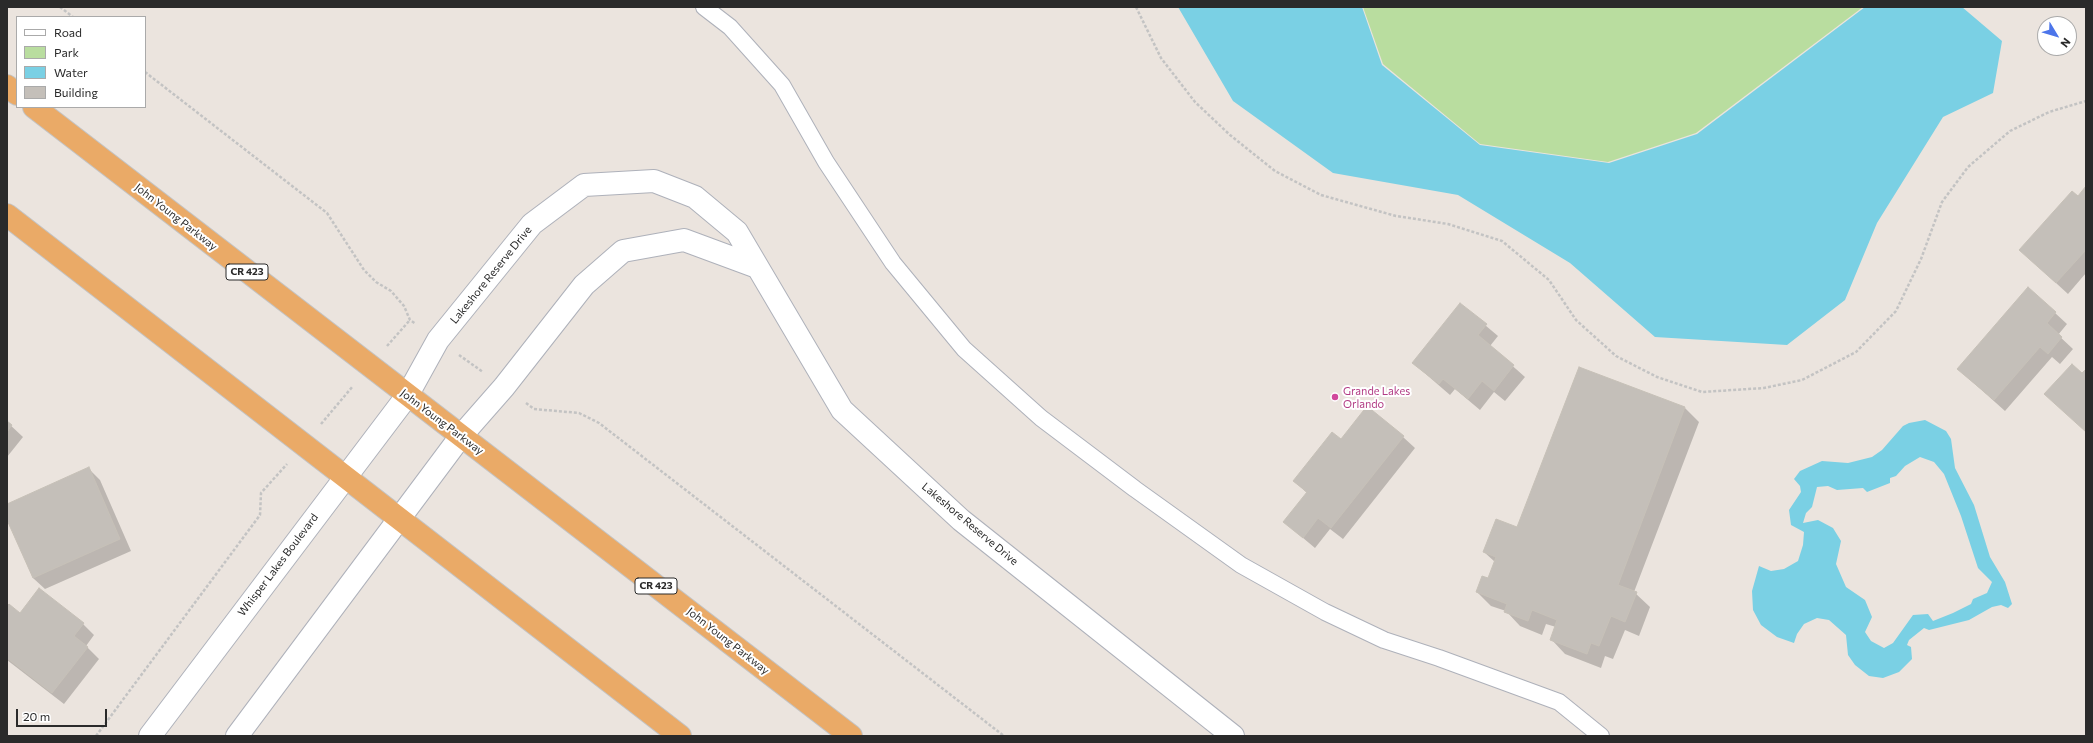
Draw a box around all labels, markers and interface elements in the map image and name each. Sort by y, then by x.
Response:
legend [16,16,146,108]
north arrow [2037,16,2077,56]
text: Road [54,25,82,39]
text: N [2058,36,2074,50]
text: Park [54,45,79,59]
text: Water [54,65,88,79]
text: Building [54,85,98,99]
street label: John Young Parkway [132,181,220,253]
street label: Lakeshore Reserve Drive [448,224,534,326]
road number: CR 423 [226,264,268,280]
place label: Grande Lakes Orlando [1343,384,1410,410]
street label: John Young Parkway [398,386,486,458]
marker: Grande Lakes Orlando [1330,392,1340,402]
street label: Lakeshore Reserve Drive [919,480,1021,568]
street label: Whisper Lakes Boulevard [235,511,321,619]
road number: CR 423 [635,578,677,594]
street label: John Young Parkway [684,605,772,677]
scale bar [18,701,109,727]
text: 20 m [23,709,50,723]

